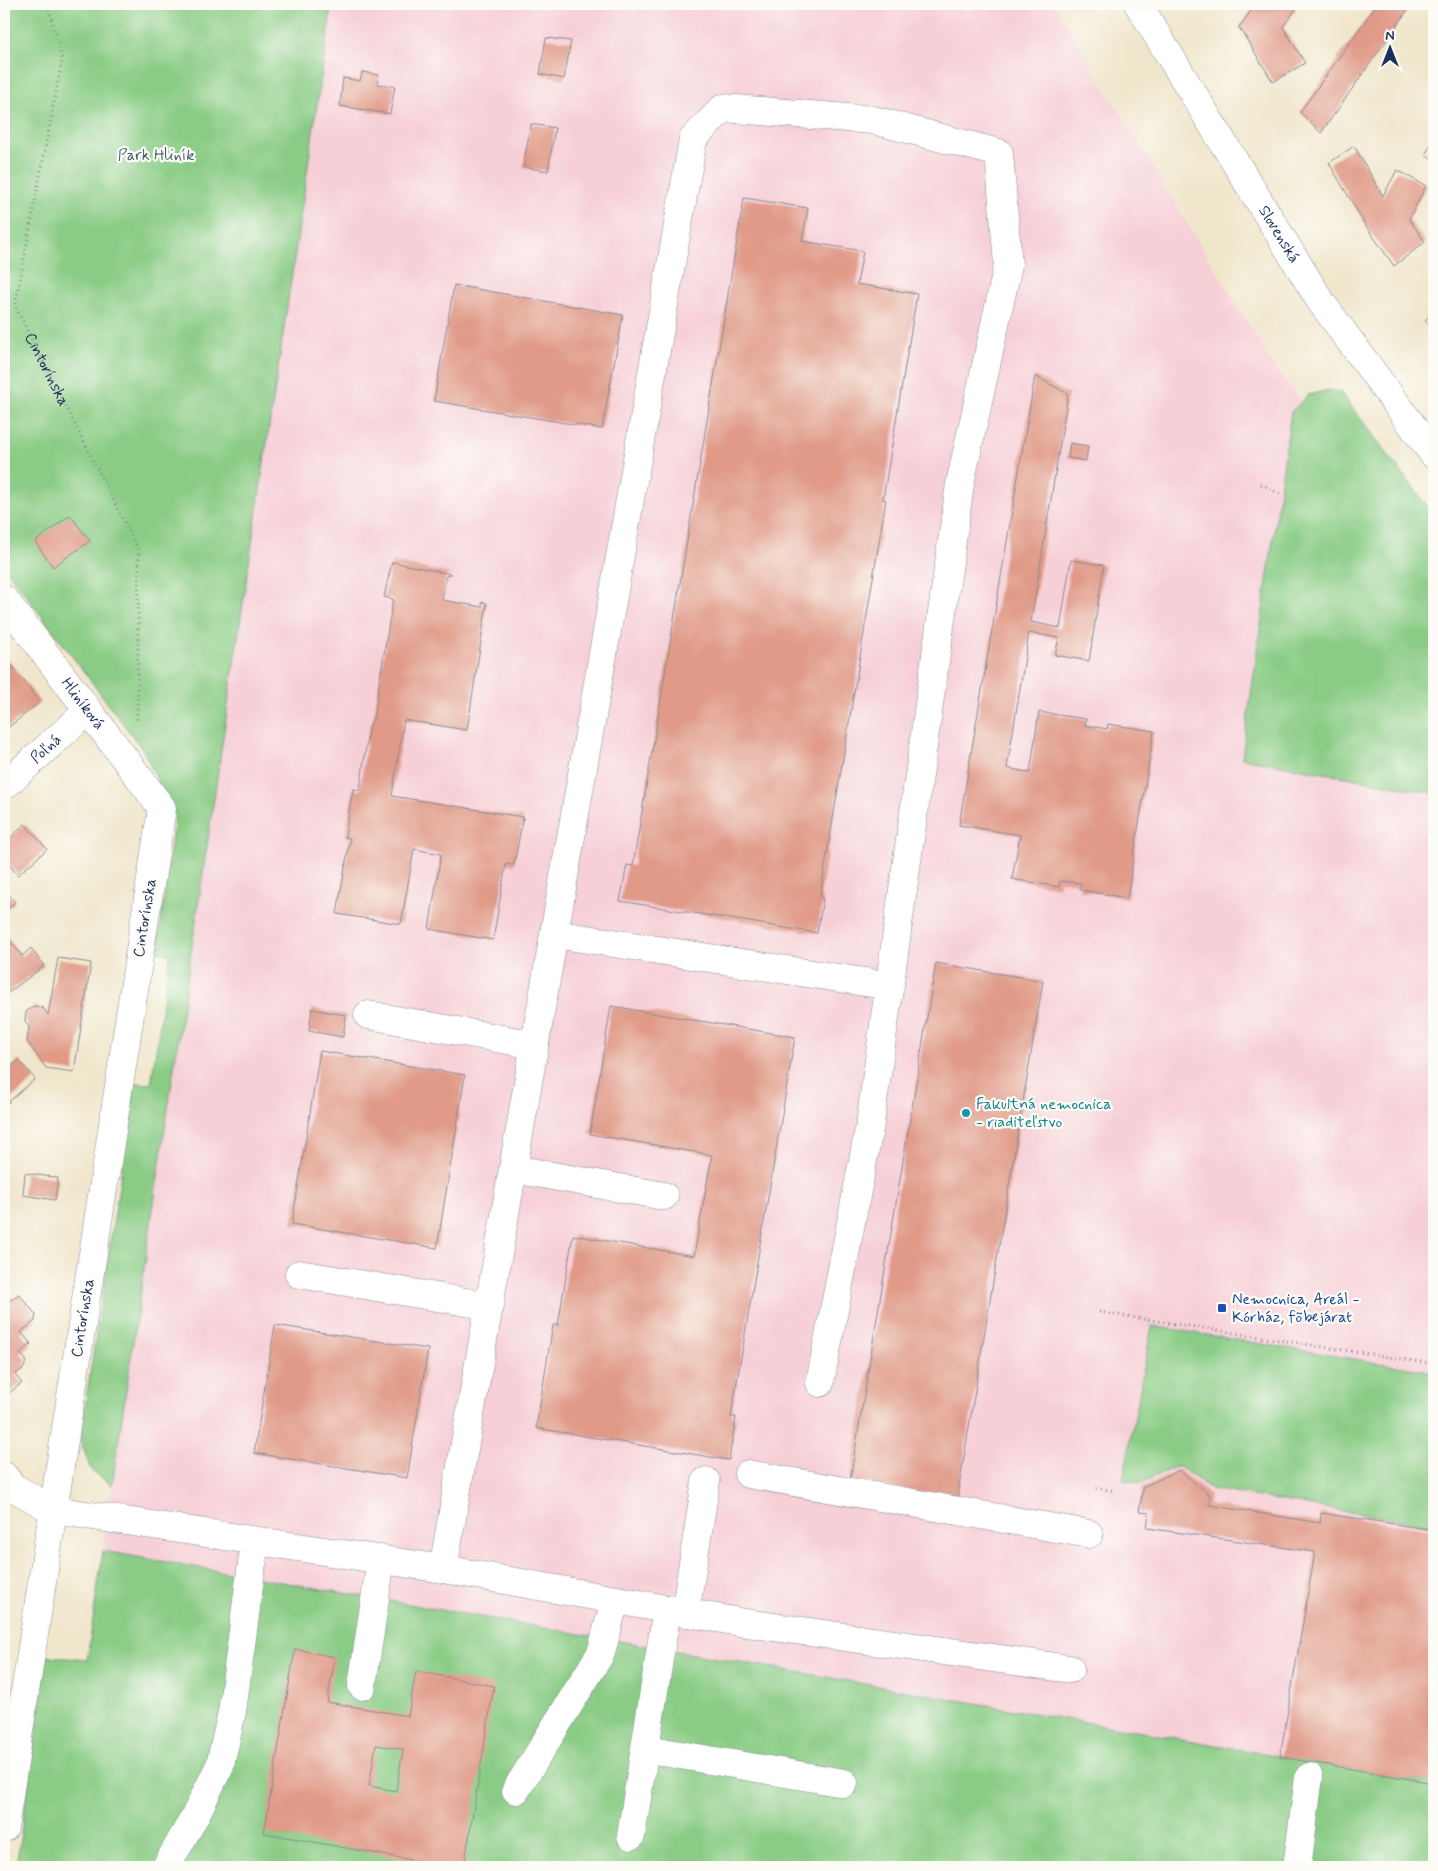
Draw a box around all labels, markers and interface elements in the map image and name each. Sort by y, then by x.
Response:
north arrow [1366,22,1416,72]
text: N [1385,27,1395,45]
park label: Park Hliník [118,145,194,166]
street label: Slovenská [1254,201,1305,267]
street label: Cintorínska [20,329,74,410]
street label: Hliníková [56,673,110,734]
street label: Poľná [26,729,66,768]
street label: Cintorínska [128,877,162,959]
place label: Fakultná nemocnica - riaditeľstvo [976,1094,1112,1133]
marker: Fakultná nemocnica - riaditeľstvo [960,1107,972,1119]
street label: Cintorínska [66,1277,100,1359]
place label: Nemocnica, Areál - Kórház, fõbejárat [1232,1289,1360,1328]
marker: Nemocnica, Areál - Kórház, fõbejárat [1216,1302,1228,1314]

